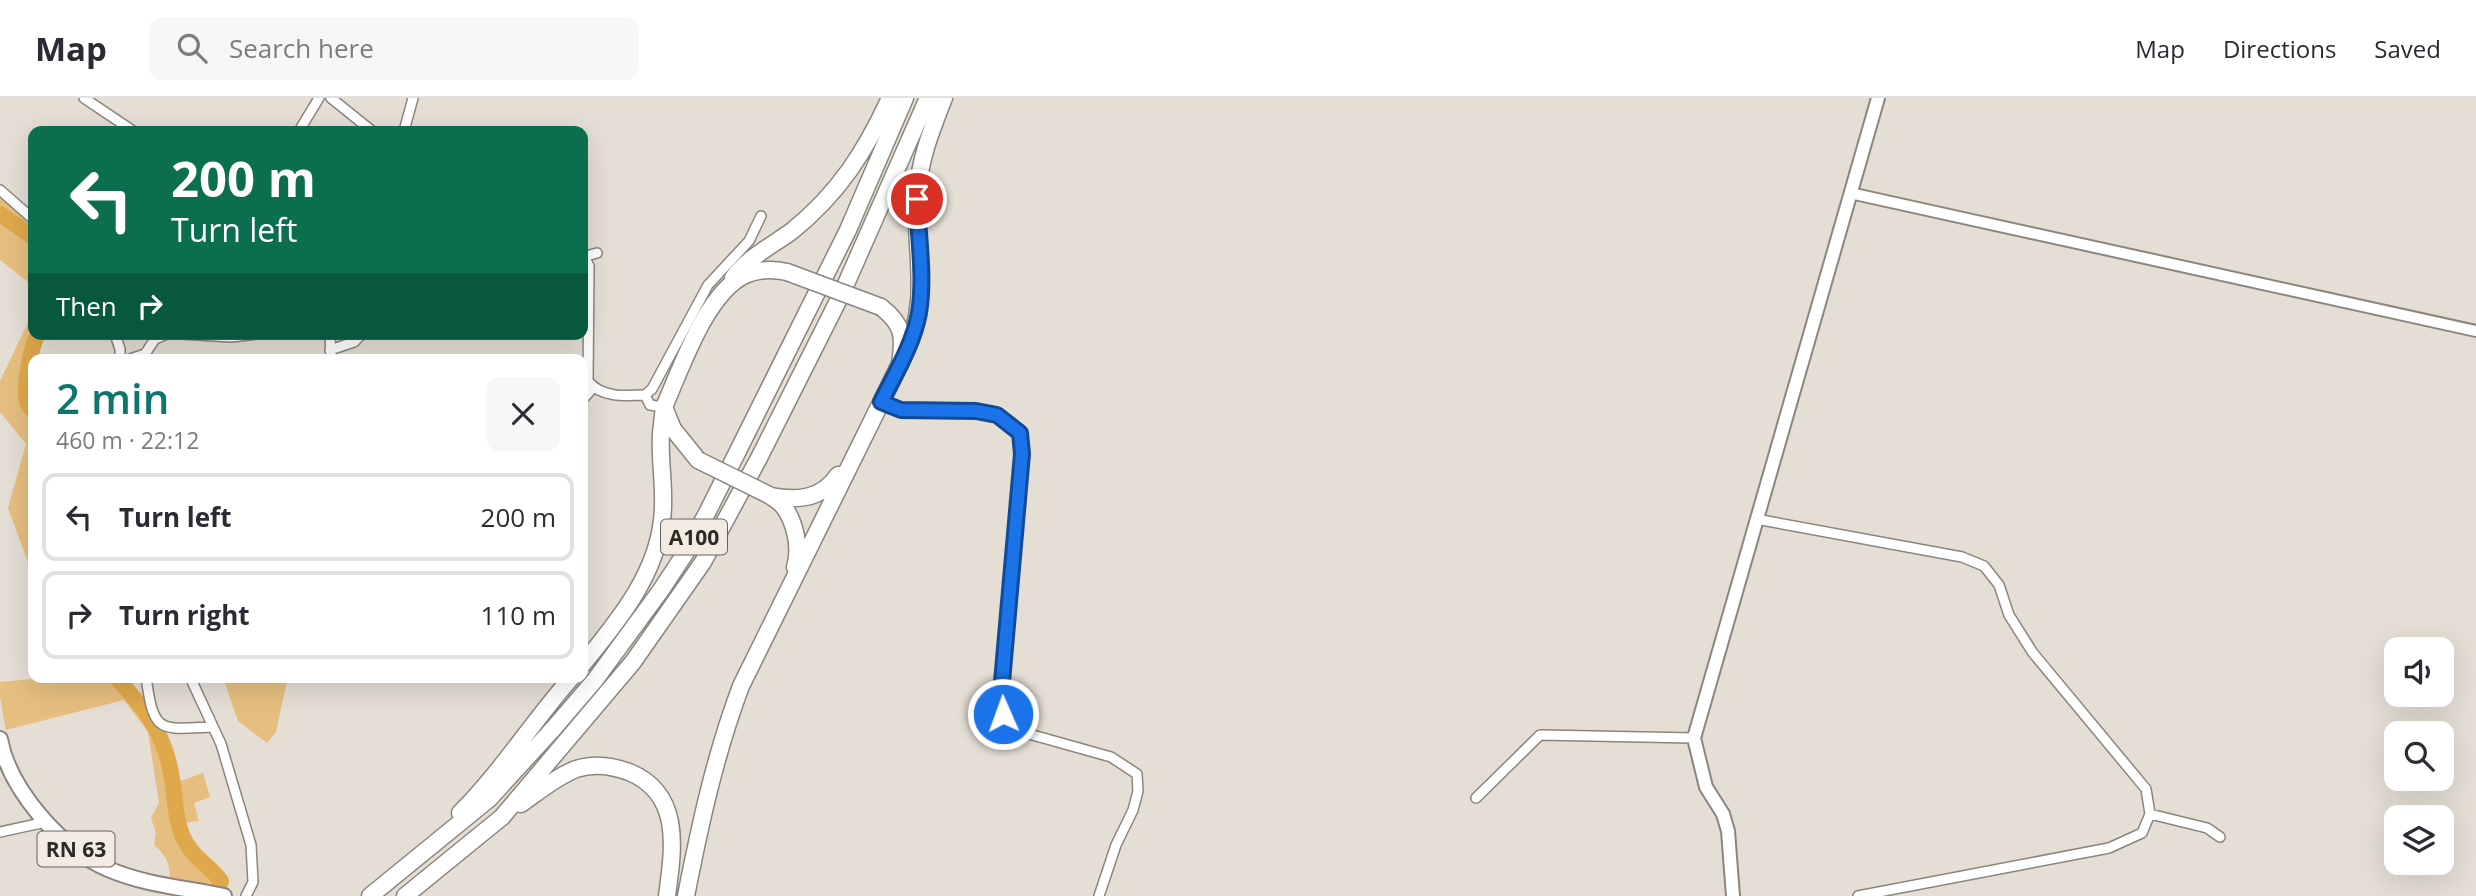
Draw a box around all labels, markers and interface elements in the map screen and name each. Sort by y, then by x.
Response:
search box [149,17,639,80]
text: Map [35,26,107,71]
icon: search [173,29,211,67]
text: Search here [229,30,374,66]
text: Map [2135,32,2185,65]
text: Directions [2223,32,2336,65]
text: Saved [2374,32,2441,65]
text: 200 m [171,145,316,211]
icon: left [56,154,147,245]
pin [887,169,947,229]
icon: arrive [898,180,936,218]
text: Turn left [171,208,297,251]
icon: right [131,287,169,325]
text: Then [56,288,117,324]
text: 2 min [56,369,169,426]
button: close [486,377,560,451]
text: 460 m · 22:12 [56,424,199,456]
icon: left [60,498,98,536]
text: Turn left [119,499,231,535]
text: 200 m [481,499,556,535]
road number: A100 [661,520,727,555]
icon: right [60,596,98,634]
text: Turn right [119,597,250,633]
text: 110 m [481,597,556,633]
map controls [2384,637,2454,875]
button: sound [2384,637,2454,707]
position arrow [966,677,1040,751]
button: search [2384,721,2454,791]
button: layers [2384,805,2454,875]
road number: RN 63 [38,832,114,866]

